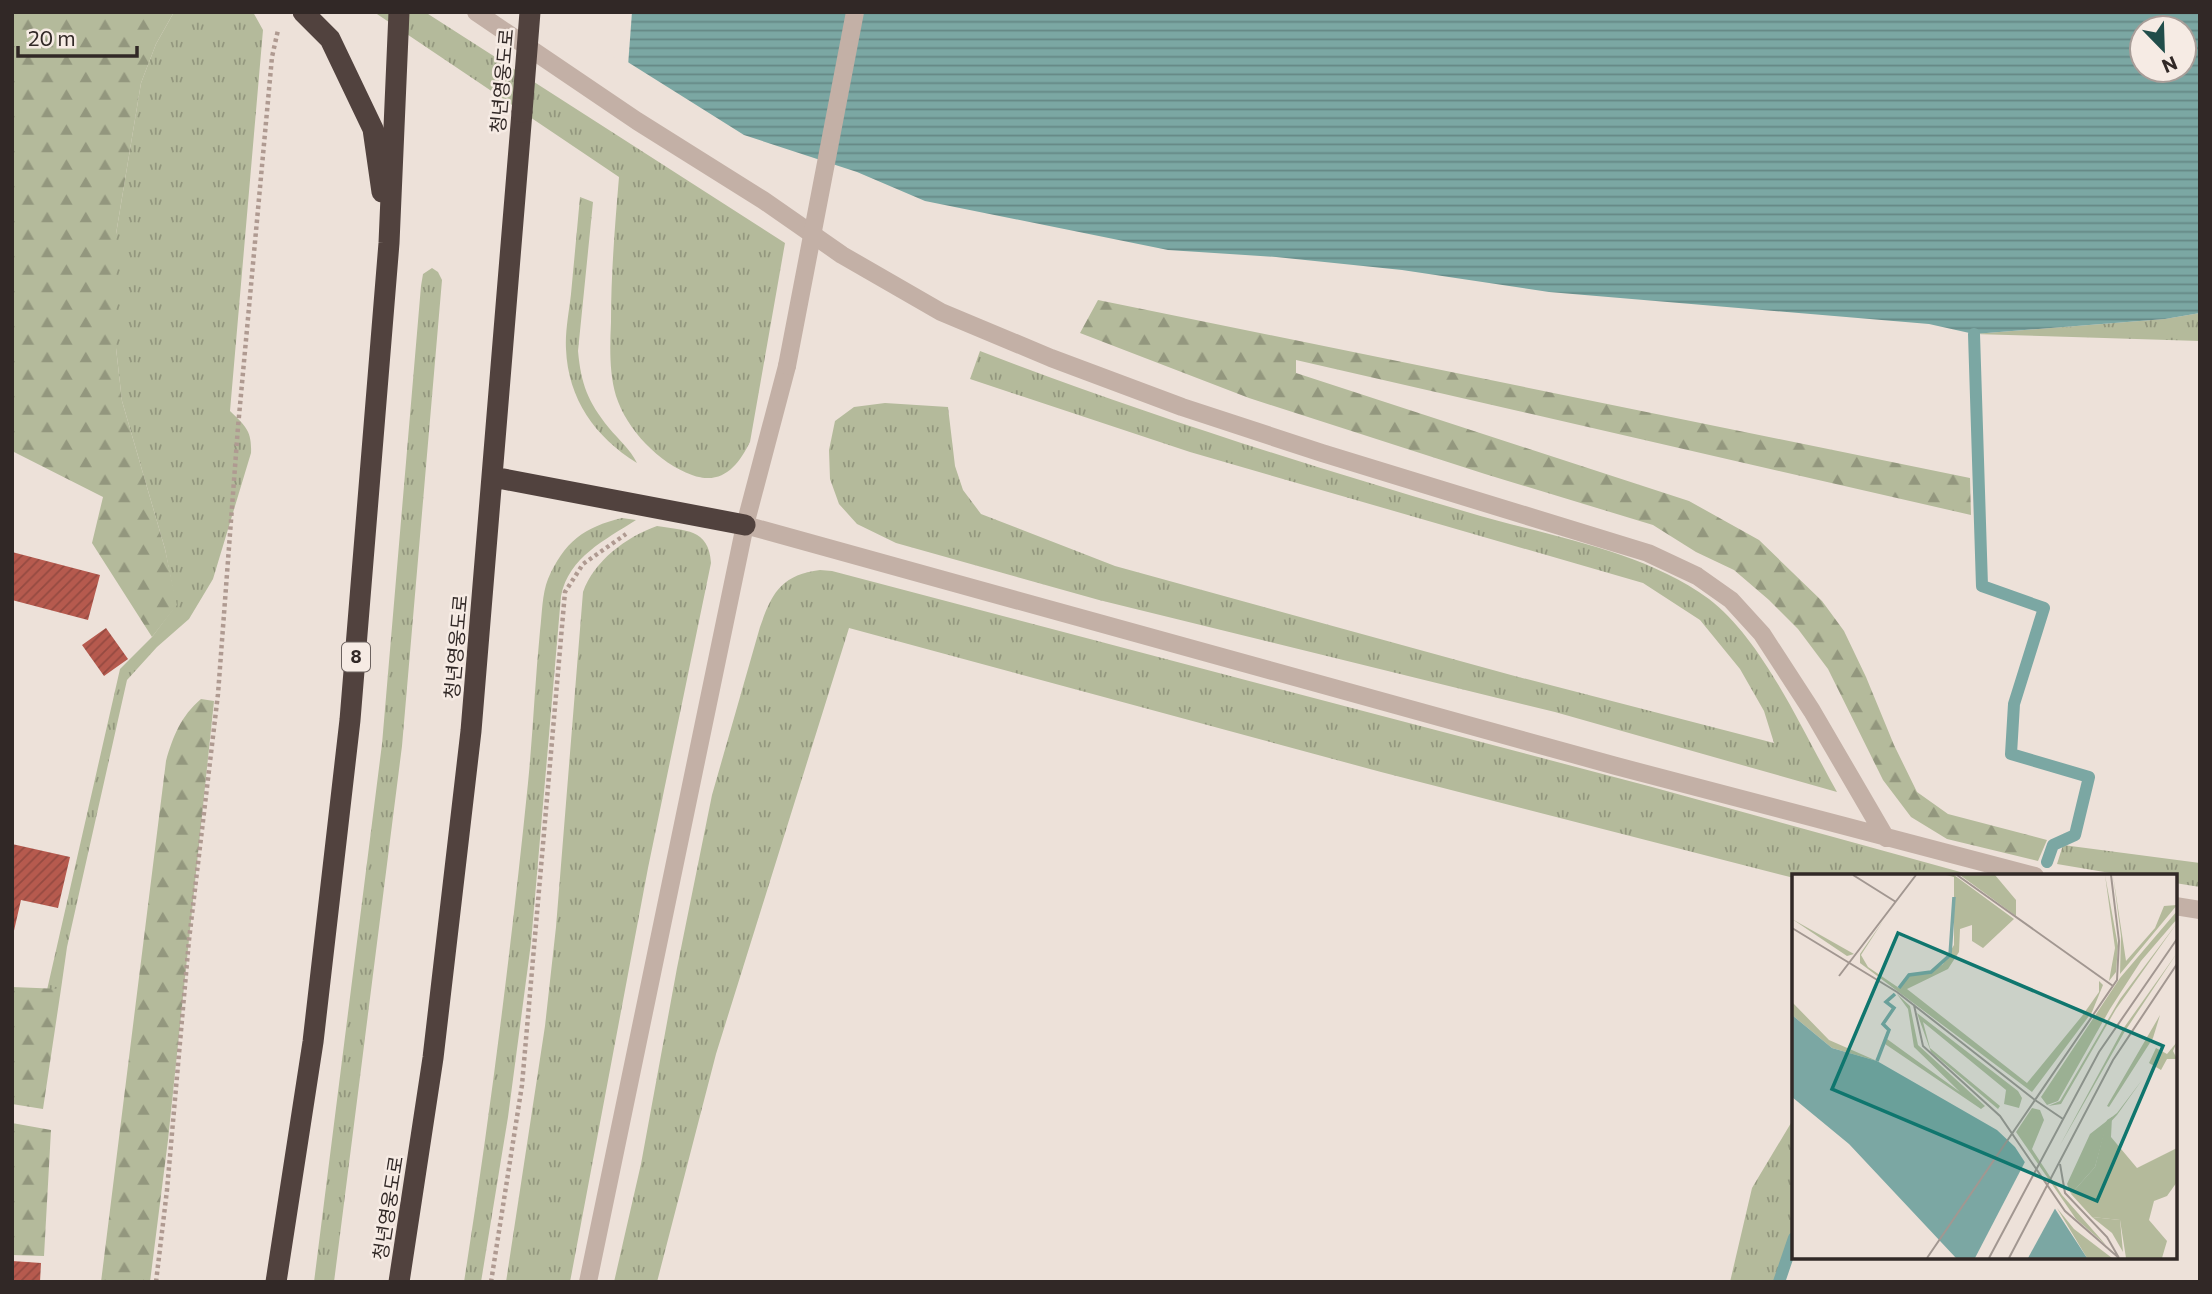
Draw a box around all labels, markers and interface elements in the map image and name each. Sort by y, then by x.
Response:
scale bar [18,14,136,58]
north arrow [2128,14,2198,84]
text: 20 m [28,25,76,50]
street label: 청년영웅도로 [485,28,518,134]
text: N [2159,52,2181,78]
street label: 청년영웅도로 [439,594,472,700]
road number: 8 [342,642,370,672]
inset map [1792,874,2177,1259]
street label: 청년영웅도로 [368,1154,407,1262]

